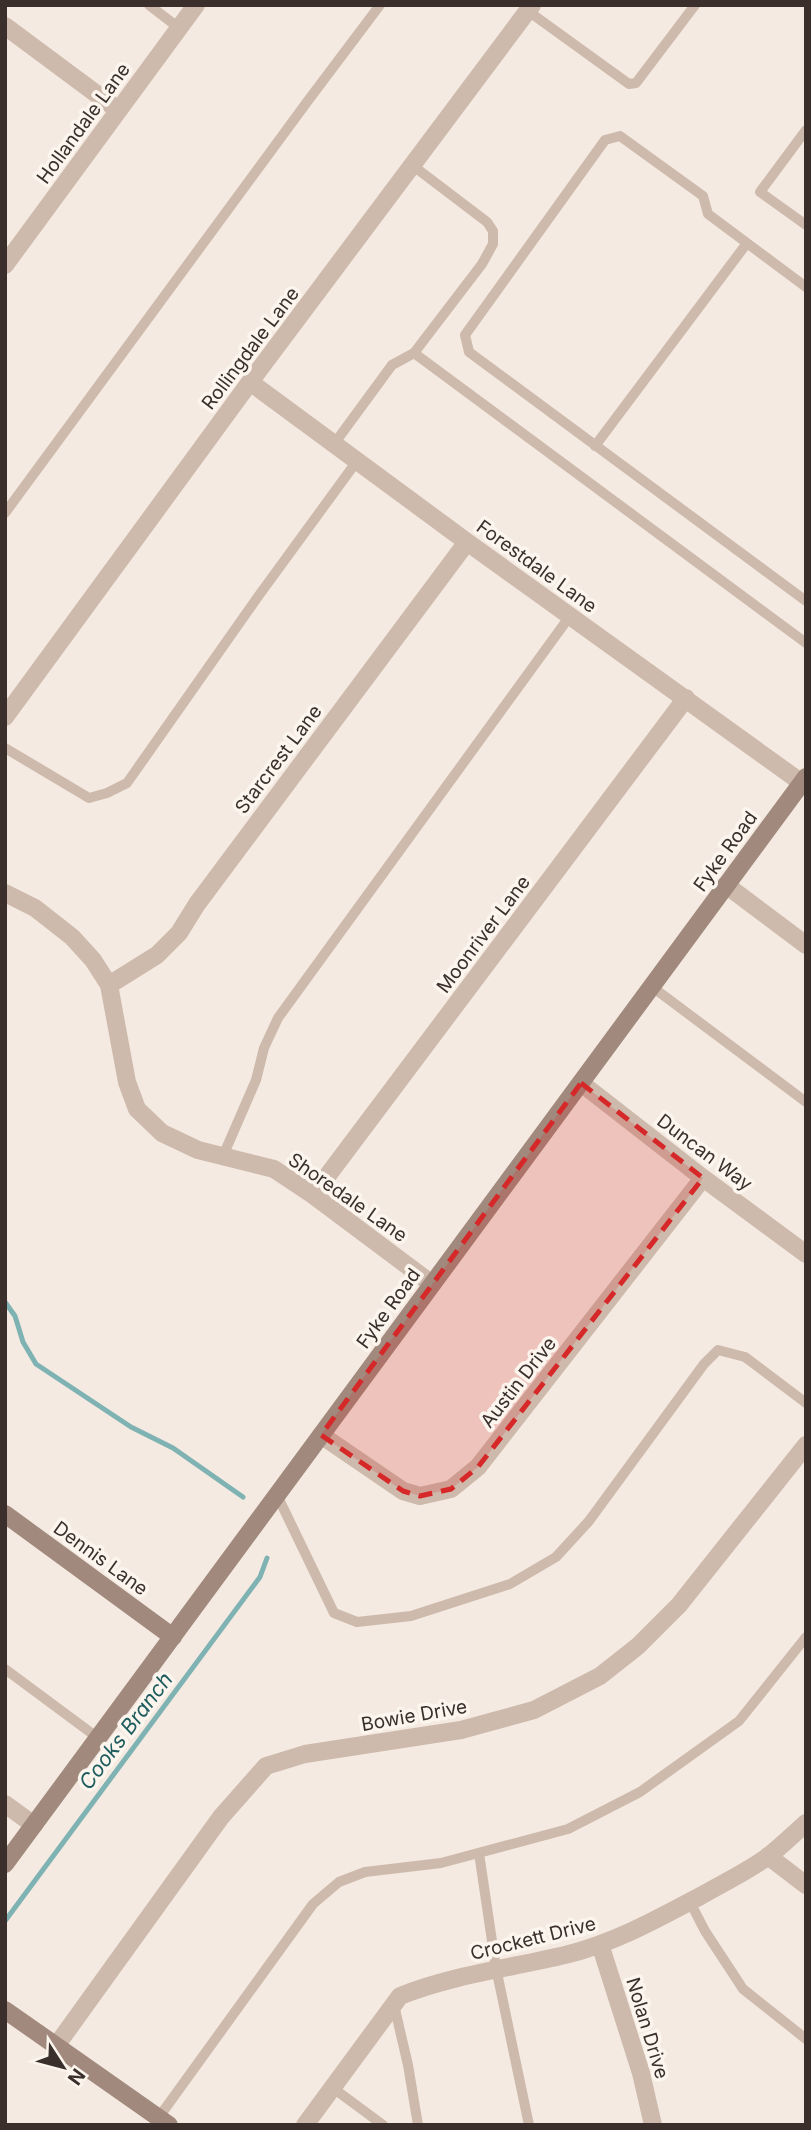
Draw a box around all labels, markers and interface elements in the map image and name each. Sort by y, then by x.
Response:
street label: Hollandale Lane [32,58,135,188]
street label: Rollingdale Lane [197,283,304,414]
street label: Forestdale Lane [472,515,601,618]
street label: Starcrest Lane [230,700,327,818]
street label: Fyke Road [689,807,762,896]
street label: Moonriver Lane [432,871,535,997]
street label: Duncan Way [653,1109,757,1196]
street label: Shoredale Lane [284,1148,412,1247]
street label: Fyke Road [352,1264,425,1353]
street label: Austin Drive [476,1332,561,1432]
street label: Dennis Lane [49,1516,152,1600]
water label: Cooks Branch [73,1667,178,1794]
street label: Bowie Drive [359,1695,469,1736]
street label: Crockett Drive [468,1912,598,1965]
street label: Nolan Drive [621,1975,674,2082]
north arrow [28,2032,98,2102]
text: N [63,2064,90,2089]

